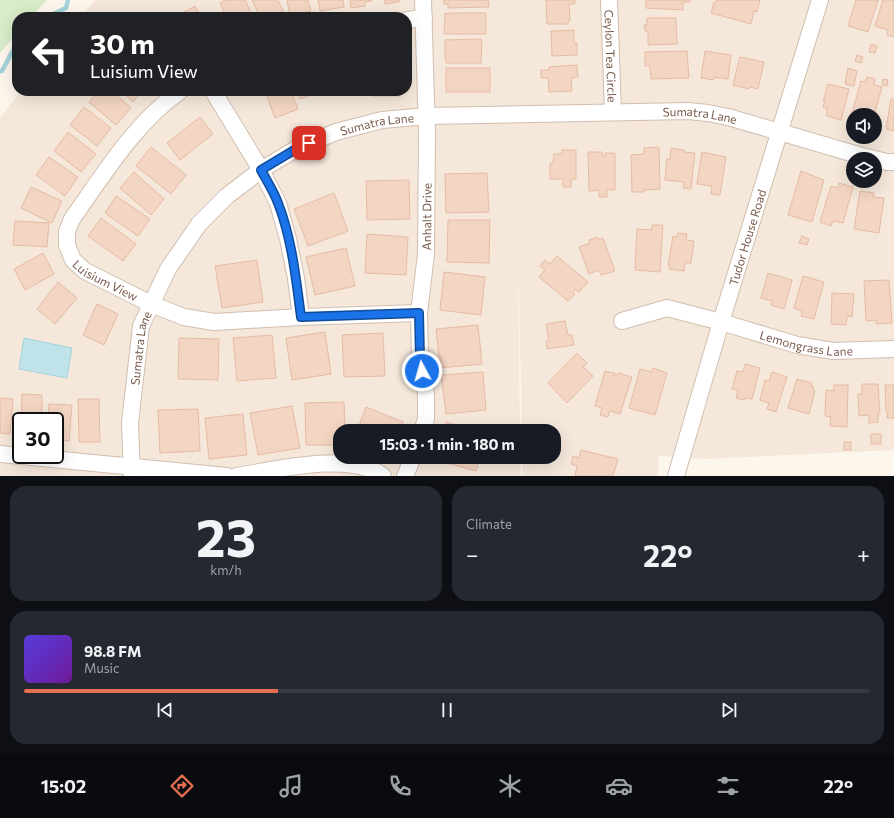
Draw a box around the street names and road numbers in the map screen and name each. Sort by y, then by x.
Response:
street label: Ceylon Tea Circle [602,9,620,103]
street label: Sumatra Lane [662,104,739,126]
street label: Sumatra Lane [338,110,414,138]
street label: Anhalt Drive [419,183,434,250]
street label: Tudor House Road [726,188,768,287]
street label: Luisium View [70,257,141,303]
street label: Sumatra Lane [127,309,154,386]
street label: Lemongrass Lane [758,327,853,358]

